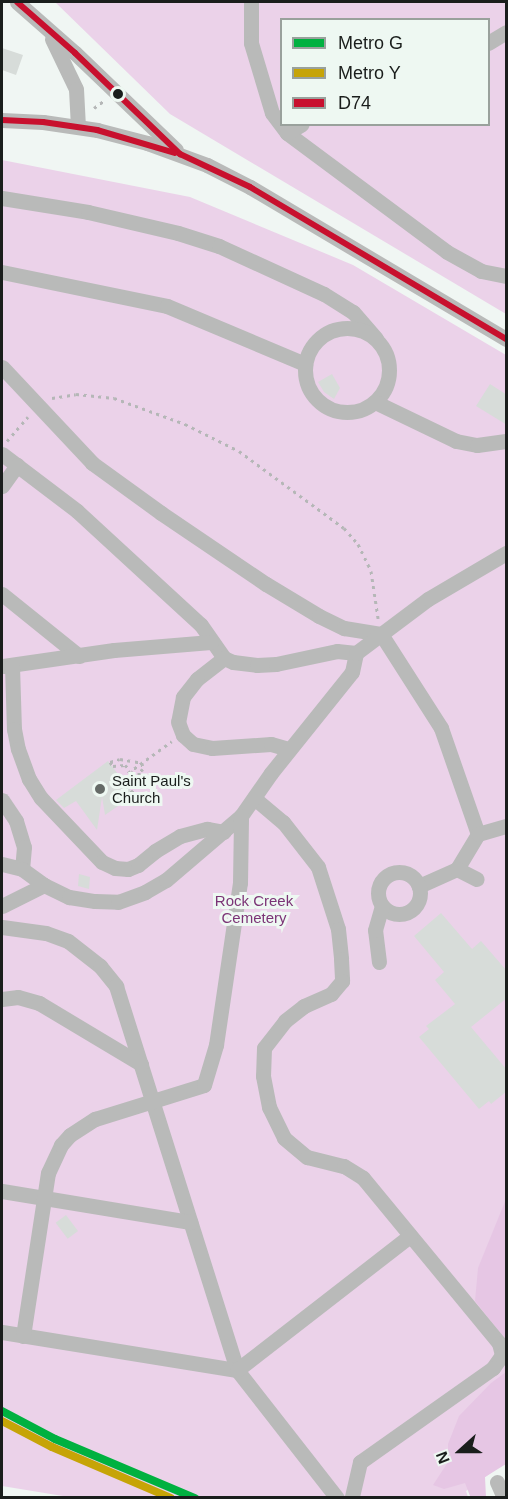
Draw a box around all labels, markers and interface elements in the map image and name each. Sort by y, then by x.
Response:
legend [280,18,490,126]
text: Metro G [338,33,403,53]
text: Metro Y [338,63,401,83]
unlabelled marker [112,88,124,100]
text: D74 [338,93,371,113]
place label: Saint Paul's Church [112,771,191,806]
marker: Saint Paul's Church [93,782,107,796]
park label: Rock Creek Cemetery [215,891,293,926]
north arrow [430,1421,490,1481]
text: N [433,1449,453,1466]

